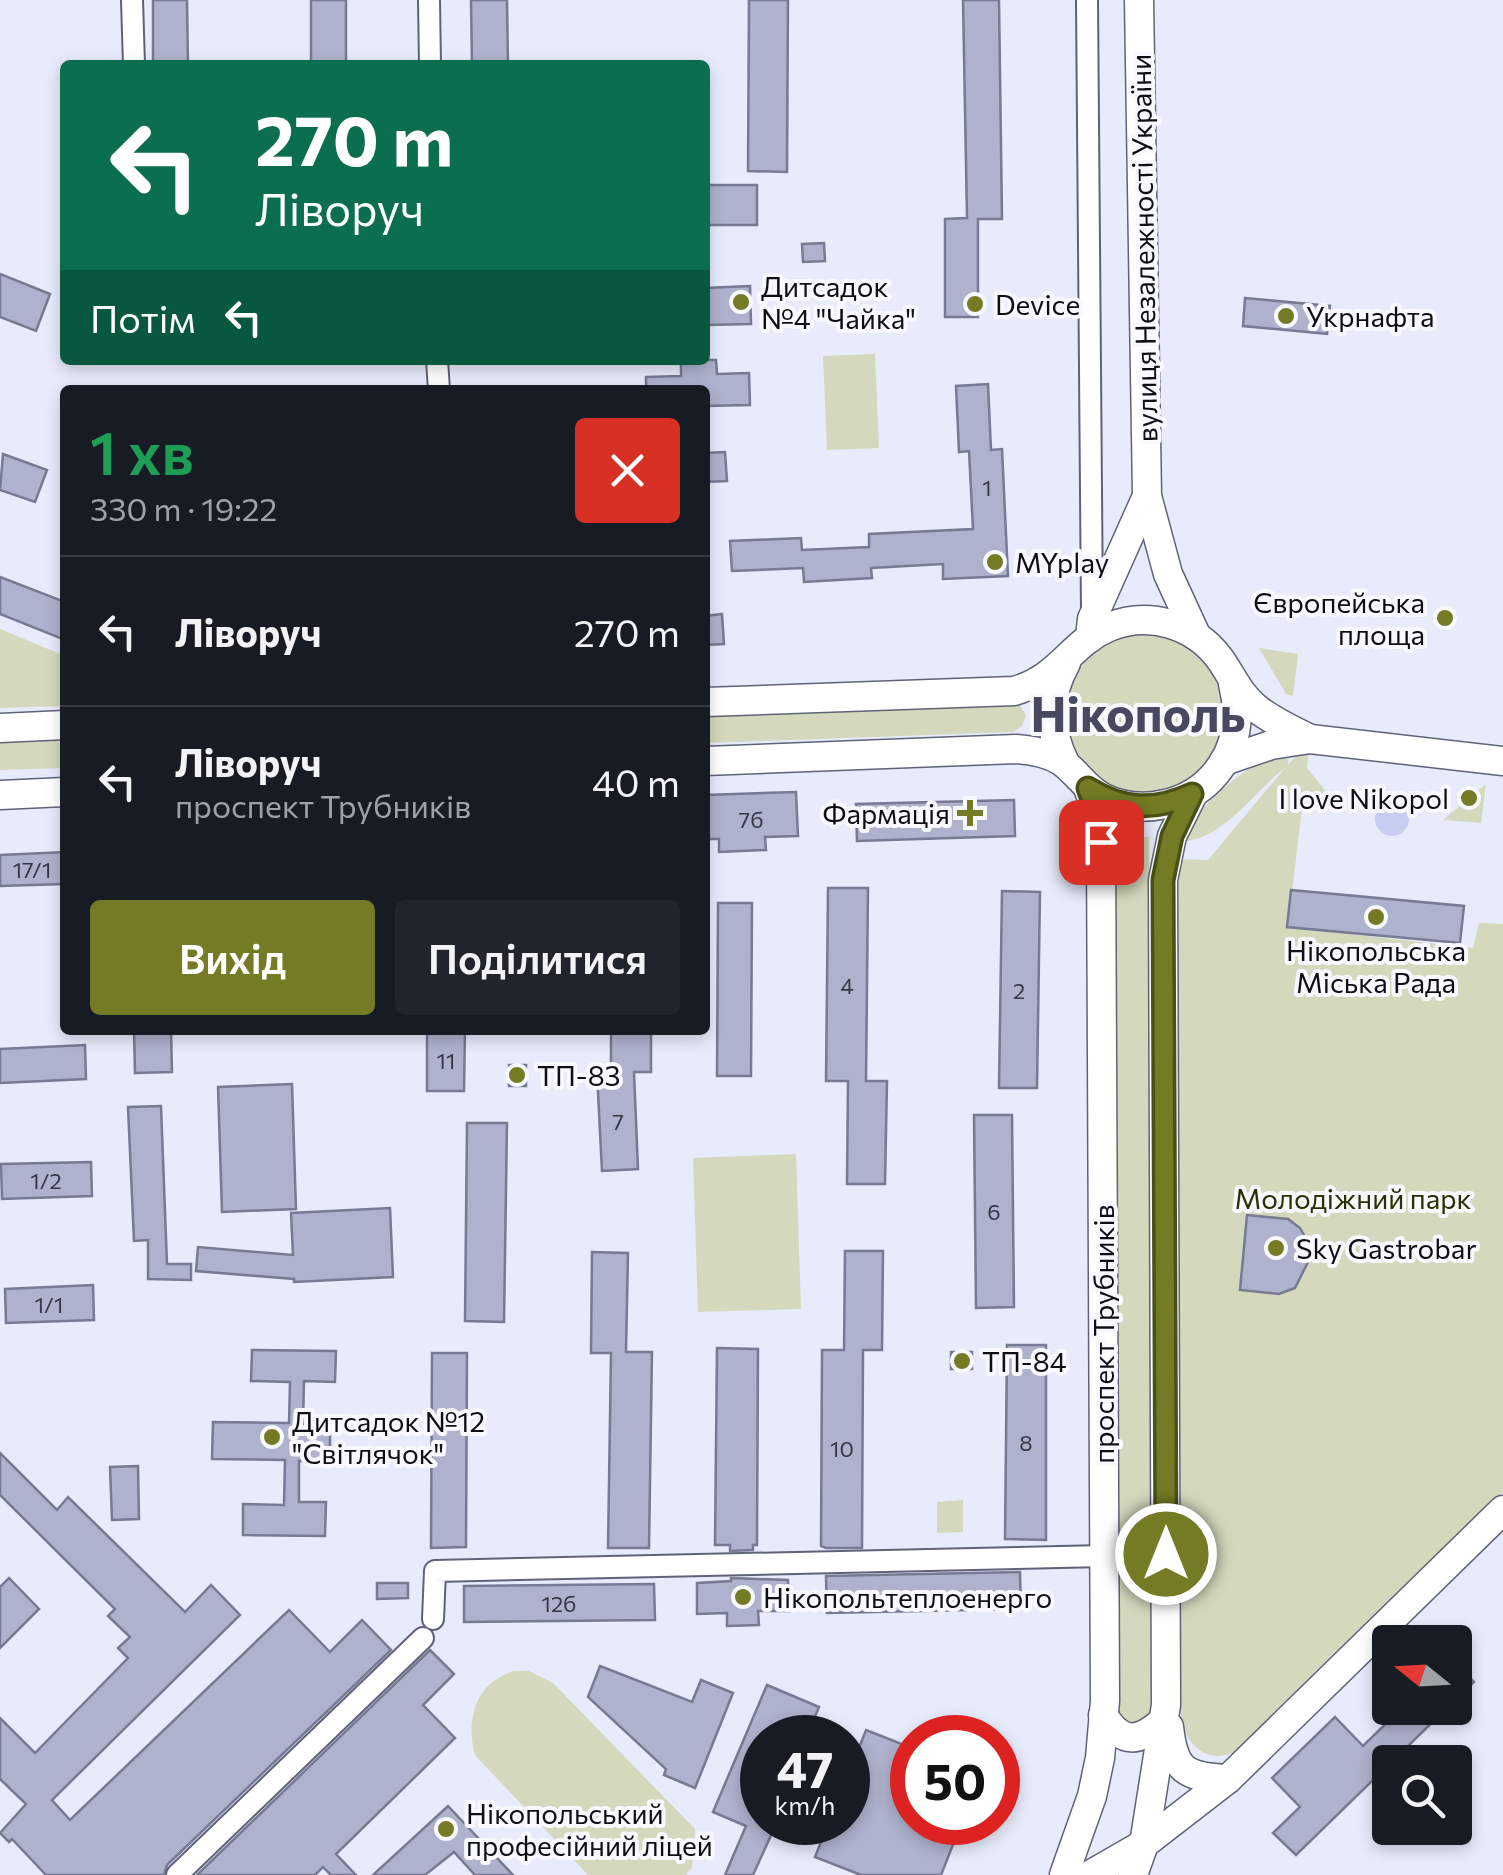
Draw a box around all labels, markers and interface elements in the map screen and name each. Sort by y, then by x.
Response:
street label: вулиця Незалежності України [1123,54,1163,442]
text: 270 m [255,95,453,180]
icon: left [90,100,220,230]
text: Ліворуч [255,180,424,235]
place label: Дитсадок №4 "Чайка" [761,269,916,335]
place label: Device [995,287,1080,321]
icon: left [216,290,271,345]
marker: Дитсадок №4 "Чайка" [730,291,752,313]
marker: Device [964,293,986,315]
text: Потім [90,294,196,341]
place label: Укрнафта [1306,299,1435,333]
marker: Укрнафта [1275,305,1297,327]
text: 1 хв [90,414,194,487]
button: close [575,418,680,523]
house number: 1 [982,474,992,501]
text: 330 m · 19:22 [90,488,277,528]
place label: MYplay [1015,545,1109,579]
marker: MYplay [984,551,1006,573]
place label: Європейська площа [1253,585,1425,651]
icon: left [90,604,145,659]
marker: Європейська площа [1434,607,1456,629]
text: Ліворуч [175,608,322,655]
text: 270 m [574,608,680,655]
district label: Нікополь [1031,683,1245,742]
text: Ліворуч [175,738,322,785]
icon: left [90,754,145,809]
text: 40 m [592,758,680,805]
place label: I love Nikopol [1278,781,1449,815]
text: проспект Трубників [175,785,471,825]
marker: I love Nikopol [1458,787,1480,809]
place label: Фармація [823,796,950,830]
pin [1059,800,1144,885]
marker: Фармація [959,802,981,824]
house number: 7б [739,806,763,833]
icon: arrive [1074,815,1129,870]
house number: 17/1 [13,856,51,883]
button: Вихід [90,900,375,1015]
button: Поділитися [395,900,680,1015]
marker: Нiкопольська Міська Рада [1365,906,1387,928]
place label: Нiкопольська Міська Рада [1286,933,1466,999]
house number: 4 [840,972,854,999]
house number: 2 [1013,977,1025,1004]
house number: 11 [437,1047,455,1074]
place label: ТП-83 [537,1058,621,1092]
marker: ТП-83 [506,1064,528,1086]
house number: 7 [612,1108,624,1135]
house number: 1/2 [30,1167,62,1194]
park label: Молодіжний парк [1235,1181,1472,1215]
house number: 6 [987,1198,1001,1225]
street label: проспект Трубників [1086,1204,1120,1464]
place label: Sky Gastrobar [1296,1231,1477,1265]
marker: Sky Gastrobar [1265,1237,1287,1259]
house number: 1/1 [35,1291,63,1318]
place label: ТП-84 [982,1344,1067,1378]
marker: ТП-84 [951,1350,973,1372]
place label: Дитсадок №12 "Світлячок" [292,1404,485,1470]
marker: Дитсадок №12 "Світлячок" [261,1426,283,1448]
house number: 8 [1019,1429,1033,1456]
house number: 10 [830,1435,854,1462]
position arrow [1114,1502,1218,1606]
place label: Нікопольтеплоенерго [763,1580,1052,1614]
marker: Нікопольтеплоенерго [732,1586,754,1608]
house number: 12б [542,1590,576,1617]
north arrow [1372,1625,1472,1725]
map controls [1372,1625,1472,1845]
speed limit sign: 50 [890,1715,1020,1845]
text: 47 [776,1737,834,1798]
button: search [1372,1745,1472,1845]
text: km/h [775,1790,835,1820]
place label: Нікопольський професійний ліцей [466,1796,713,1862]
marker: Нікопольський професійний ліцей [435,1818,457,1840]

